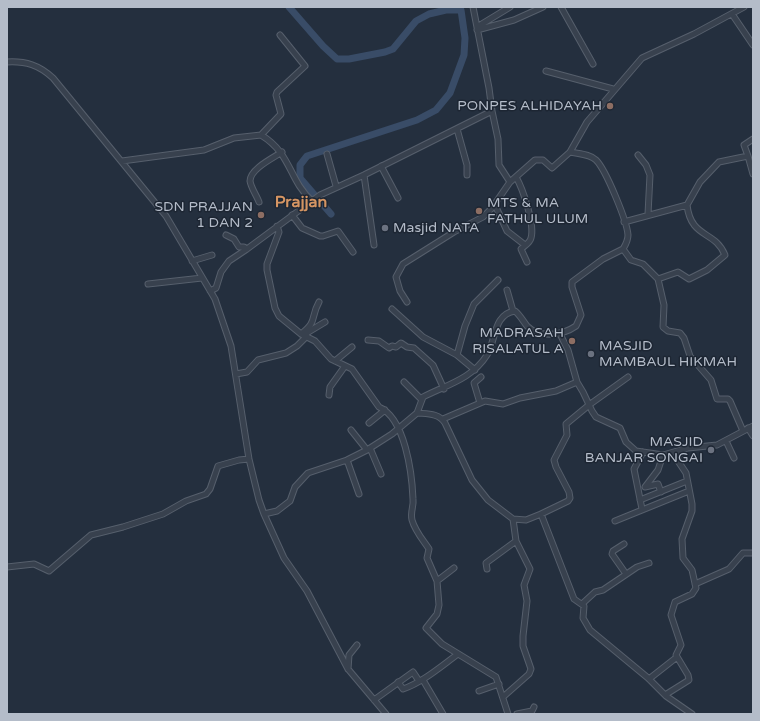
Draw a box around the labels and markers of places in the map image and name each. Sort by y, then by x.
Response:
place label: PONPES ALHIDAYAH [457,98,602,114]
marker: PONPES ALHIDAYAH [605,101,615,111]
place label: MTS & MA FATHUL ULUM [487,195,588,228]
place label: SDN PRAJJAN 1 DAN 2 [154,199,253,232]
marker: MTS & MA FATHUL ULUM [474,206,484,216]
marker: SDN PRAJJAN 1 DAN 2 [256,210,266,220]
place label: Masjid NATA [393,220,480,236]
marker: Masjid NATA [380,223,390,233]
place label: MADRASAH RISALATUL A [472,325,564,358]
marker: MADRASAH RISALATUL A [567,336,577,346]
place label: MASJID MAMBAUL HIKMAH [599,338,737,370]
marker: MASJID MAMBAUL HIKMAH [586,349,596,359]
place label: MASJID BANJAR SONGAI [585,434,703,466]
marker: MASJID BANJAR SONGAI [706,445,716,455]

